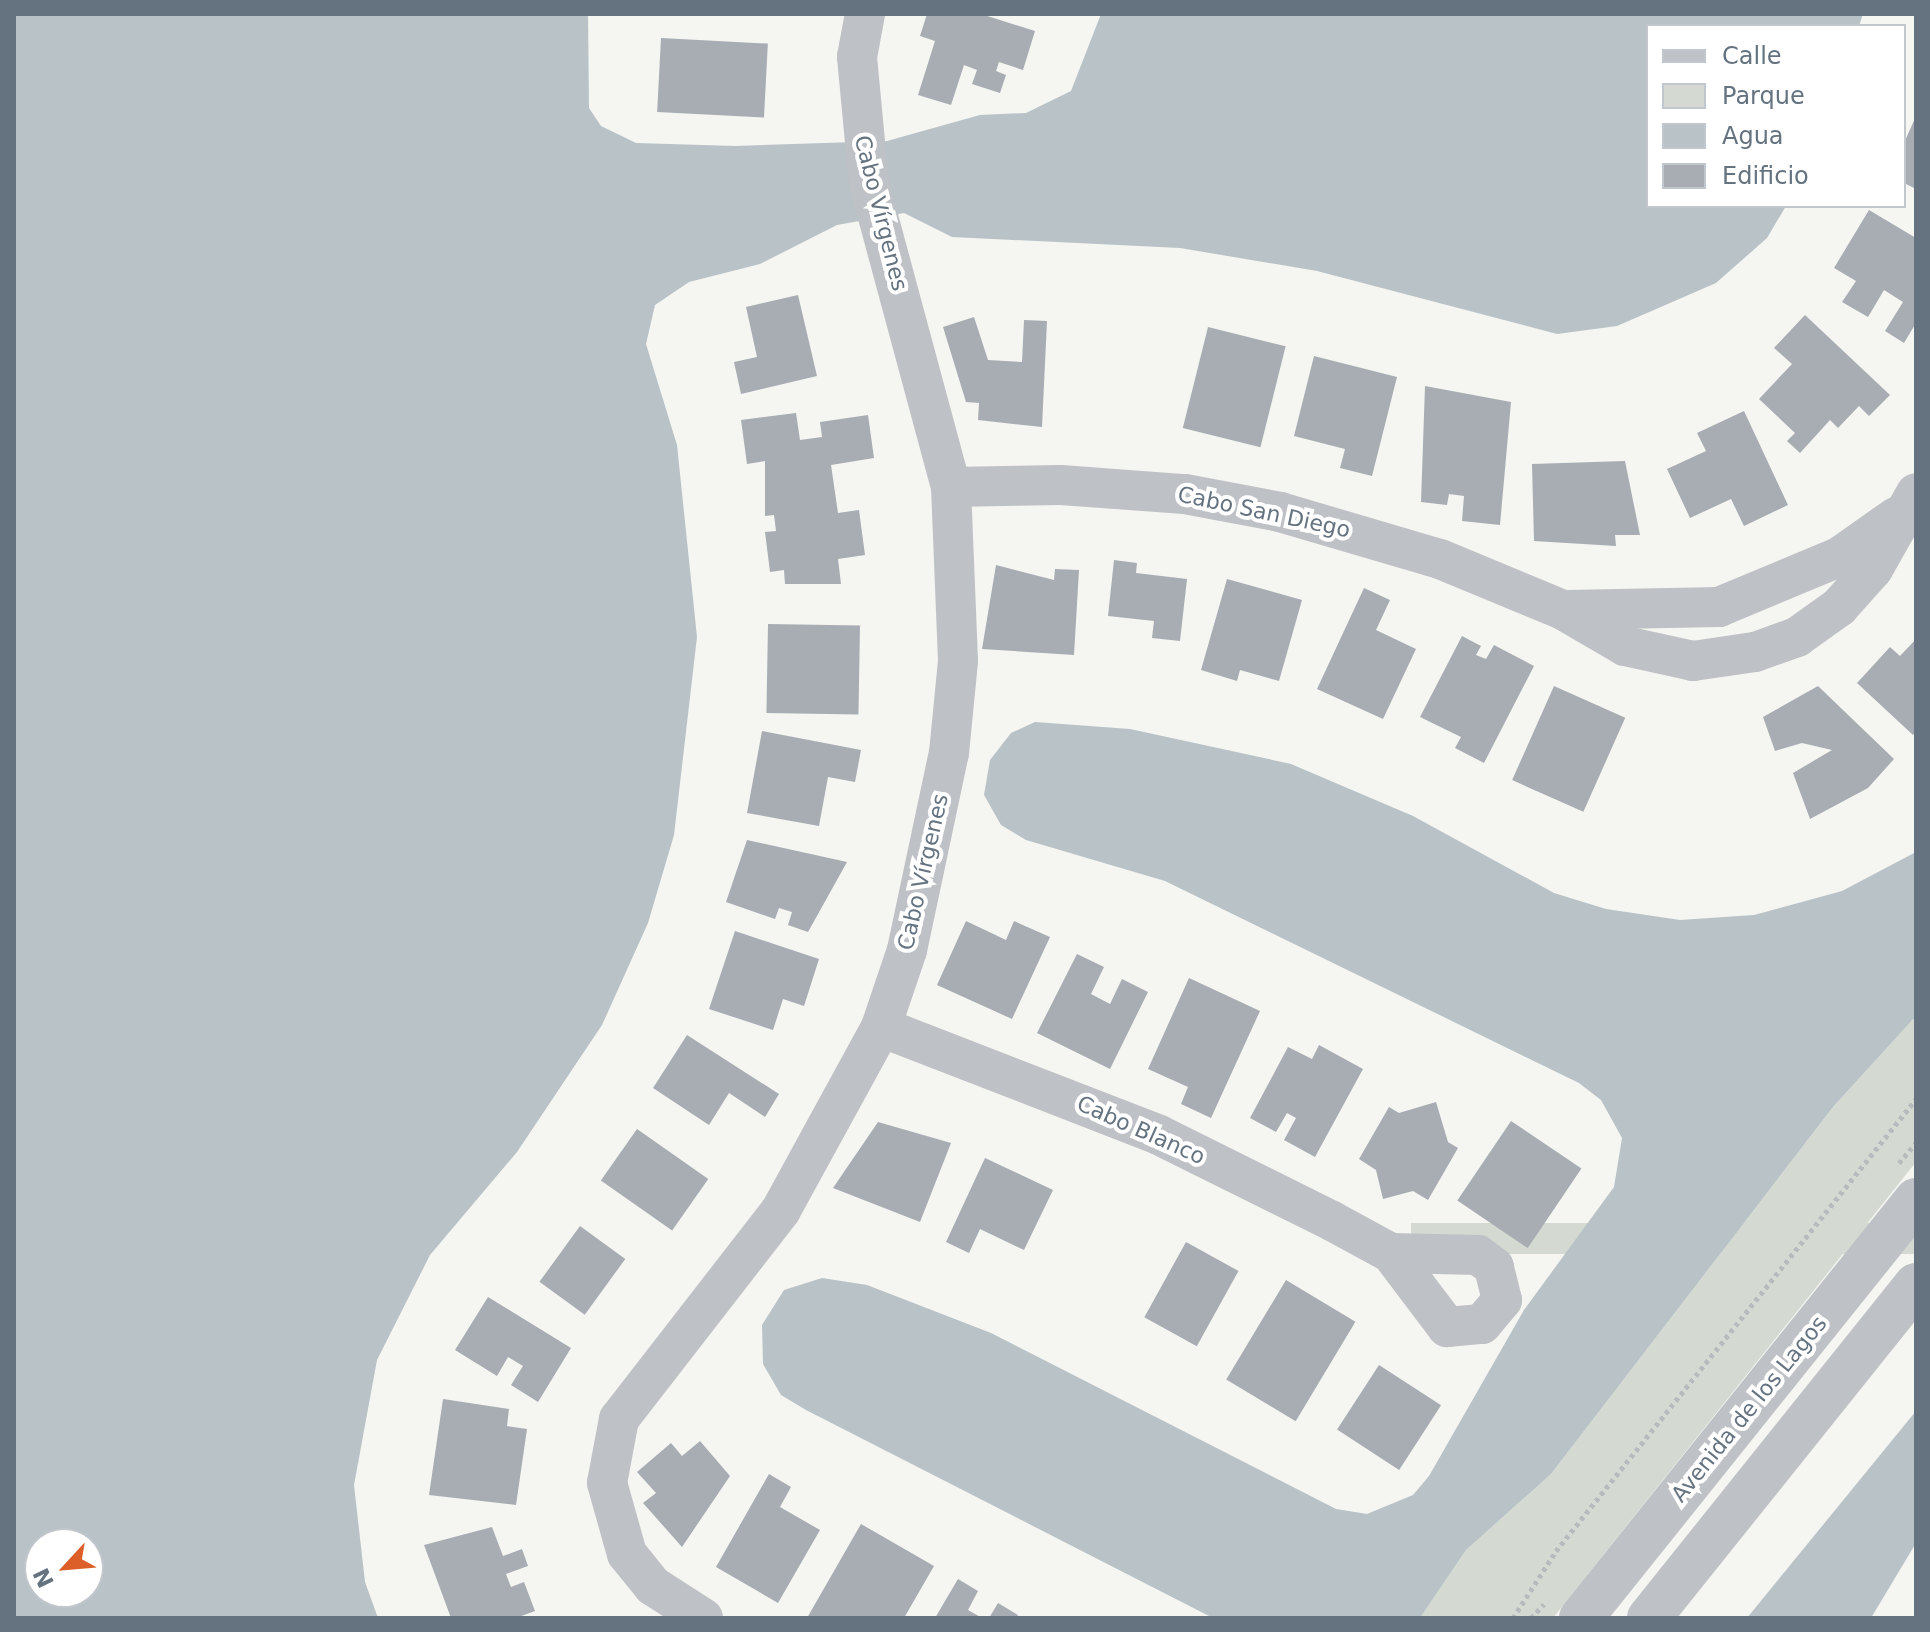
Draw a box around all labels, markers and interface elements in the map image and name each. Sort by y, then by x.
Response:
legend [1646,24,1906,208]
text: Calle [1722,42,1782,70]
text: Parque [1722,82,1805,110]
text: Agua [1722,122,1784,150]
street label: Cabo Vírgenes [849,132,913,294]
text: Edificio [1722,162,1809,190]
street label: Cabo San Diego [1175,481,1353,543]
street label: Cabo Vírgenes [892,791,954,953]
street label: Cabo Blanco [1073,1090,1209,1170]
street label: Avenida de los Lagos [1666,1311,1832,1507]
north arrow [24,1528,104,1608]
text: N [29,1564,59,1592]

